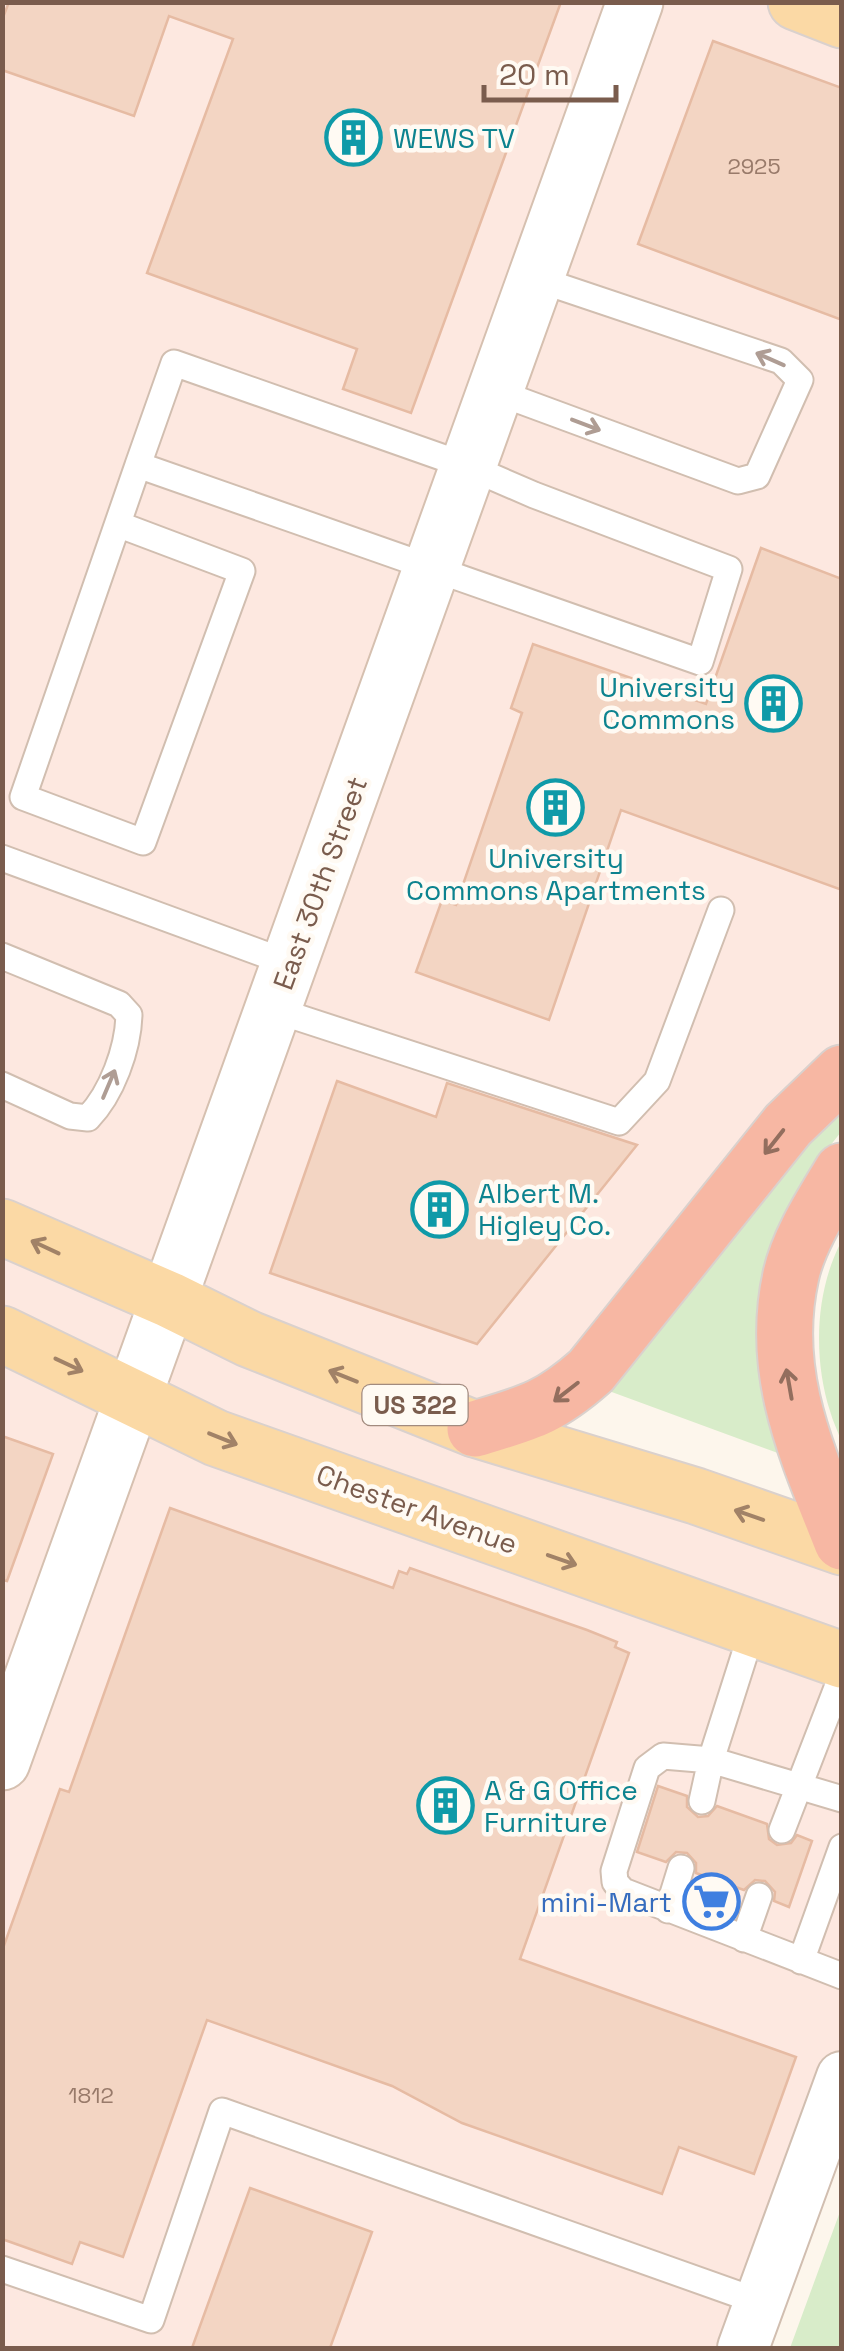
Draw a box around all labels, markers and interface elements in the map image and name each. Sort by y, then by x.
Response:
scale bar [484,40,616,102]
text: 20 m [499,55,570,94]
building icon: WEWS TV [324,108,384,168]
place label: WEWS TV [393,120,515,156]
house number: 2925 [727,152,781,180]
one-way arrow [756,349,786,367]
one-way arrow [569,417,600,435]
place label: University Commons [599,669,735,737]
building icon: University Commons [744,673,804,733]
street label: East 30th Street [265,772,375,994]
building icon: University Commons Apartments [526,777,586,837]
place label: University Commons Apartments [406,840,706,908]
one-way arrow [101,1069,119,1100]
one-way arrow [763,1129,785,1155]
place label: Albert M. Higley Co. [478,1175,611,1243]
building icon: Albert M. Higley Co. [409,1179,469,1239]
one-way arrow [30,1237,61,1255]
one-way arrow [53,1357,84,1375]
one-way arrow [328,1366,359,1384]
one-way arrow [779,1368,798,1401]
one-way arrow [553,1381,580,1402]
road number: US 322 [362,1385,468,1425]
one-way arrow [207,1432,238,1450]
street label: Chester Avenue [312,1456,522,1562]
one-way arrow [735,1505,766,1523]
one-way arrow [546,1552,577,1570]
place label: A & G Office Furniture [484,1772,638,1840]
building icon: A & G Office Furniture [415,1776,475,1836]
supermarket icon: mini-Mart [681,1872,741,1932]
place label: mini-Mart [541,1884,672,1920]
house number: 1812 [68,2081,114,2109]

